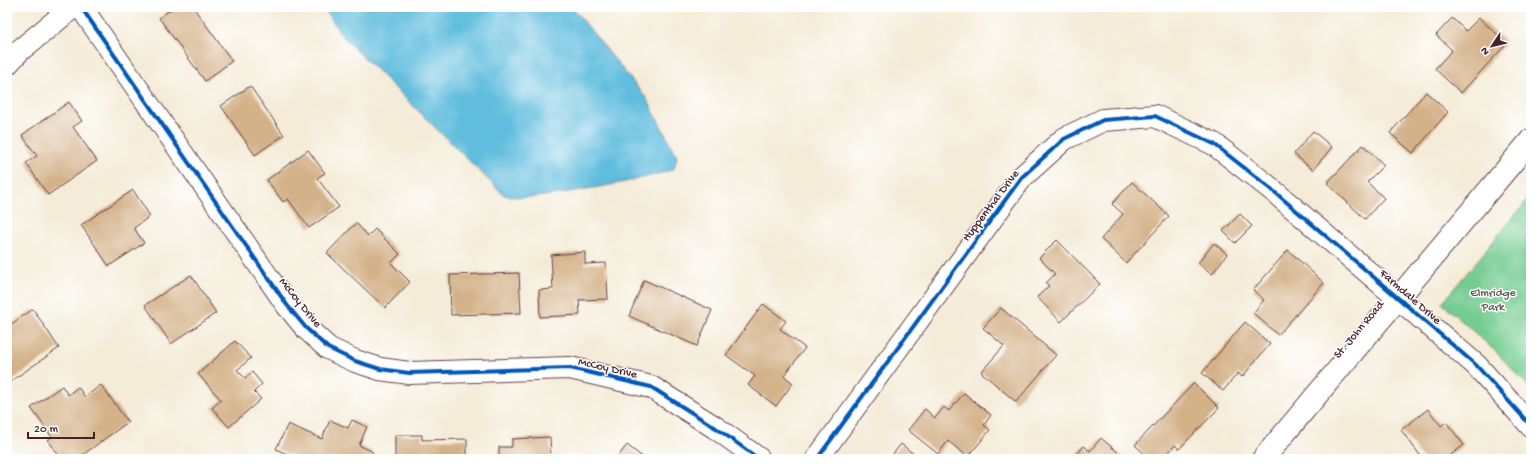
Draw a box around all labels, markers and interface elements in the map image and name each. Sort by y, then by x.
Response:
north arrow [1472,26,1512,66]
text: N [1478,44,1492,57]
street label: Huppenthal Drive [960,167,1023,245]
street label: Farmdale Drive [1375,266,1444,329]
street label: McCoy Drive [275,276,324,332]
park label: Elmridge Park [1470,287,1517,315]
street label: St. John Road [1331,298,1388,362]
street label: McCoy Drive [577,355,639,383]
scale bar [28,414,94,440]
text: 20 m [34,423,59,437]

